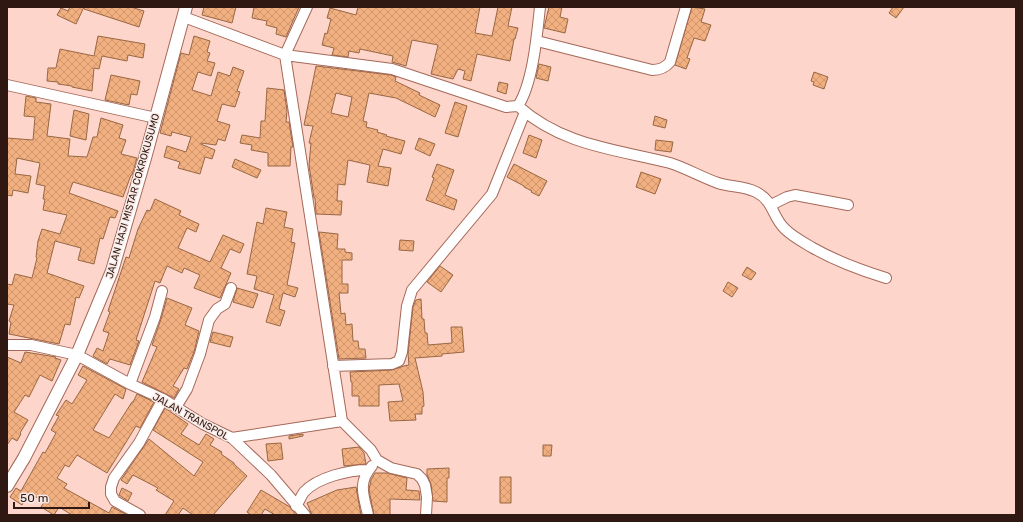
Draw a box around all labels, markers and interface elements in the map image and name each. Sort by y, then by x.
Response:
street label: JALAN HAJI MISTAR COKROKUSUMO [104,112,162,280]
street label: JALAN TRANSPOL [150,391,231,443]
scale bar [14,484,89,510]
text: 50 m [20,491,48,505]

